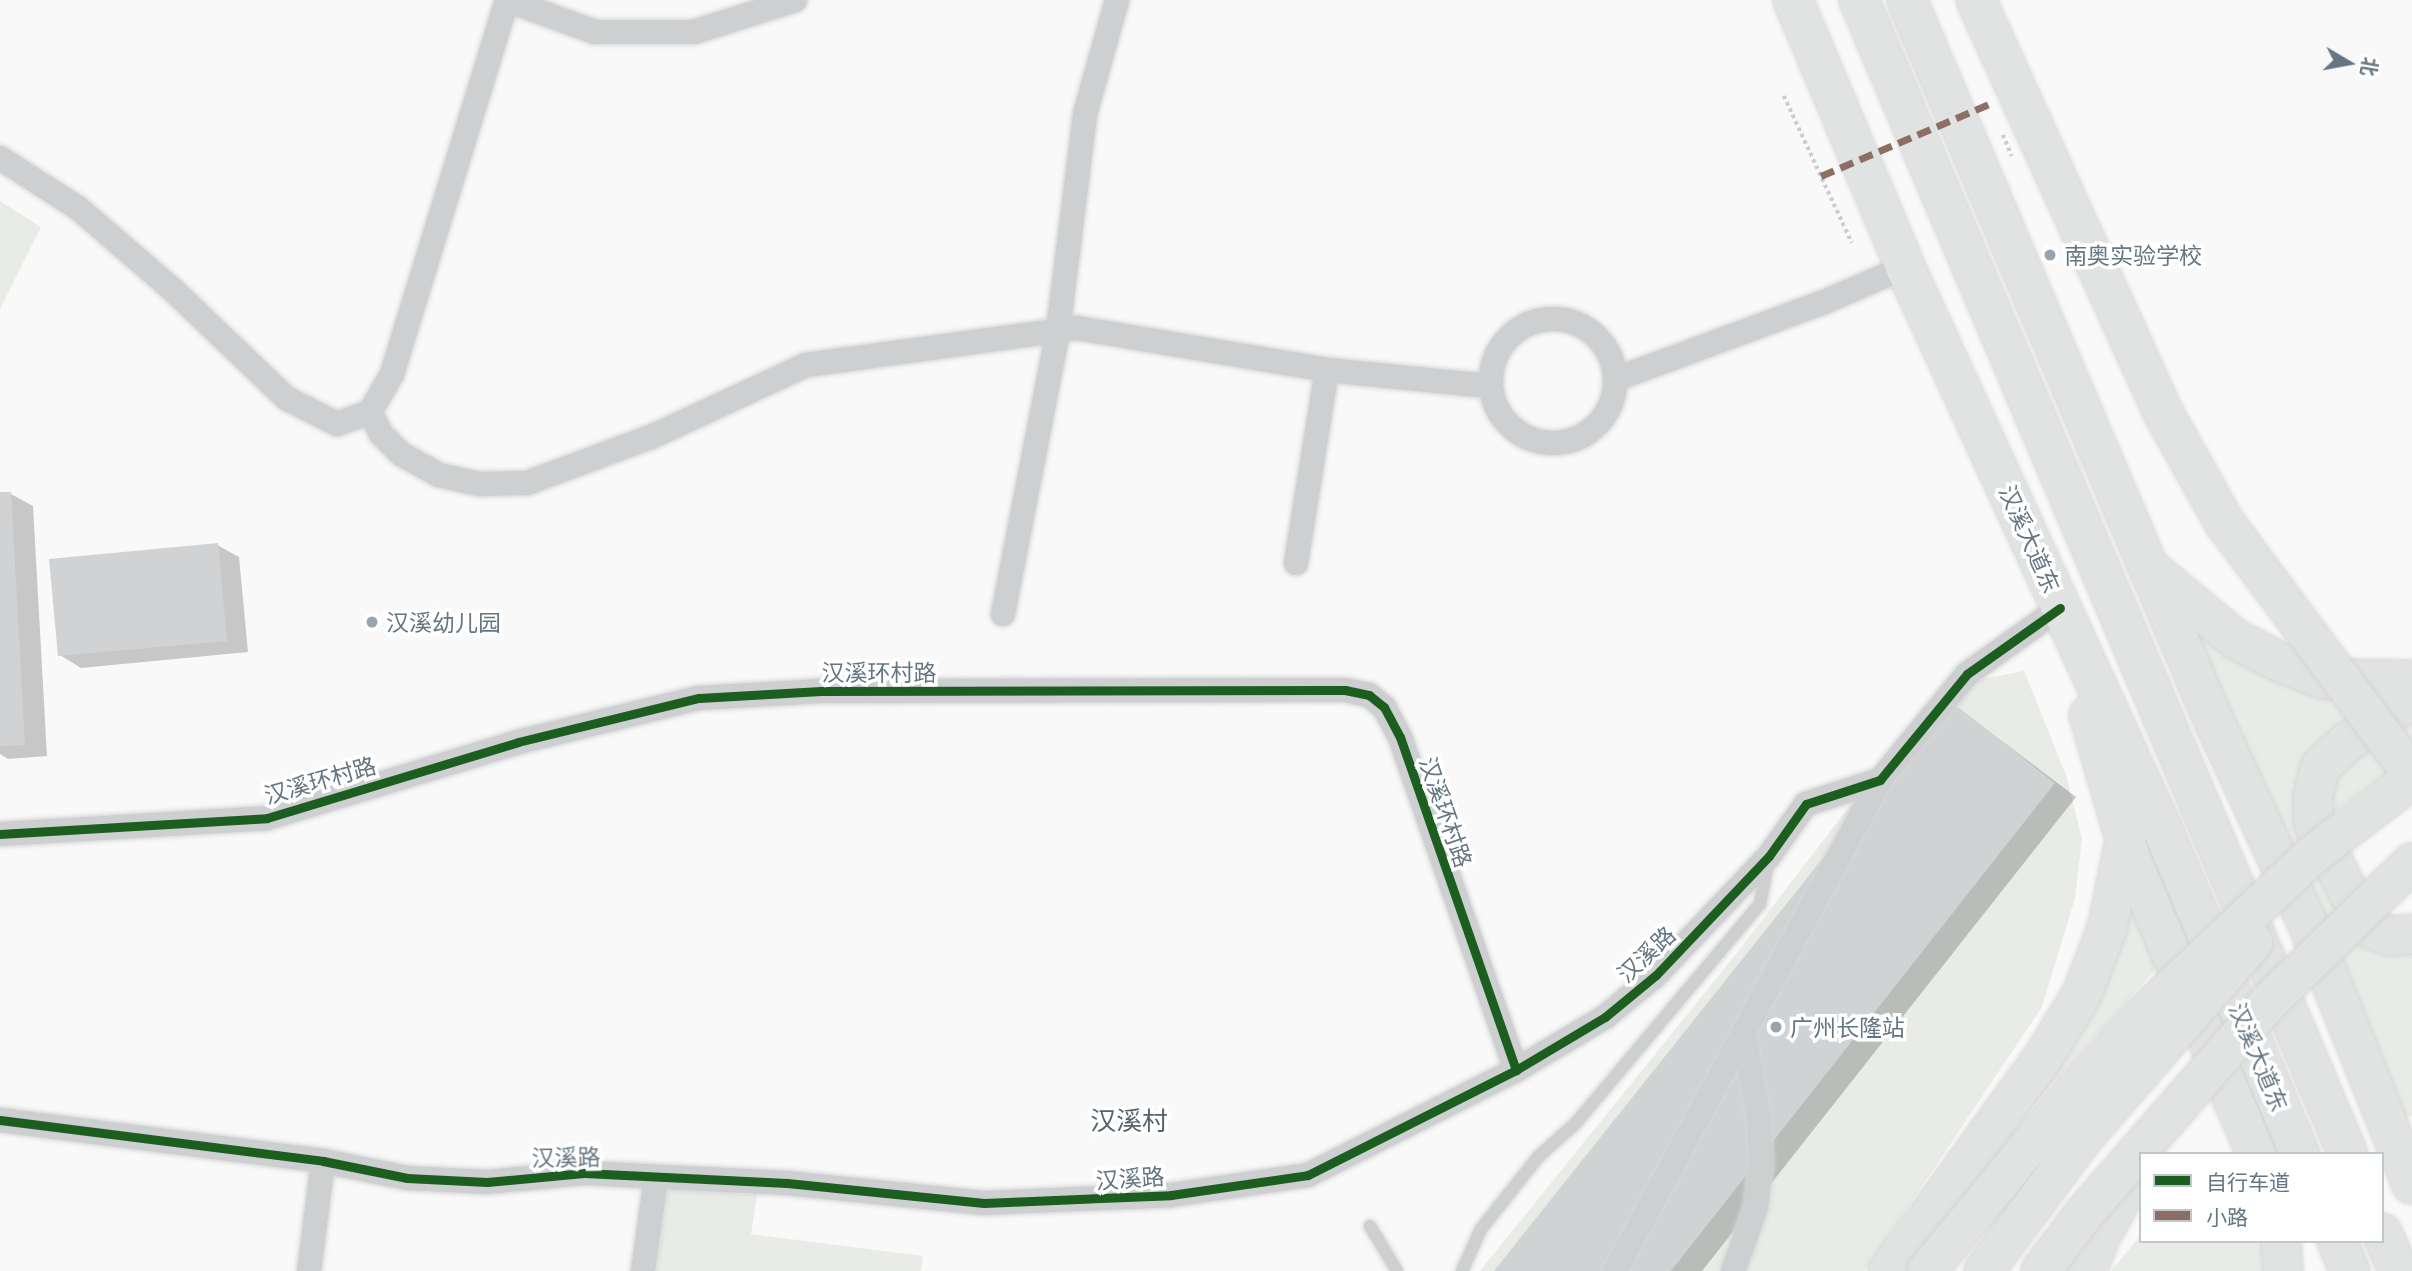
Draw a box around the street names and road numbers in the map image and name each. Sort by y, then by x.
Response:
street label: 汉溪大道东 [1994,481,2066,597]
street label: 汉溪环村路 [822,658,936,686]
street label: 汉溪环村路 [261,751,379,809]
street label: 汉溪环村路 [1414,753,1478,871]
street label: 汉溪路 [1611,920,1681,988]
street label: 汉溪大道东 [2224,999,2294,1115]
street label: 汉溪路 [531,1143,601,1171]
street label: 汉溪路 [1095,1162,1165,1194]

